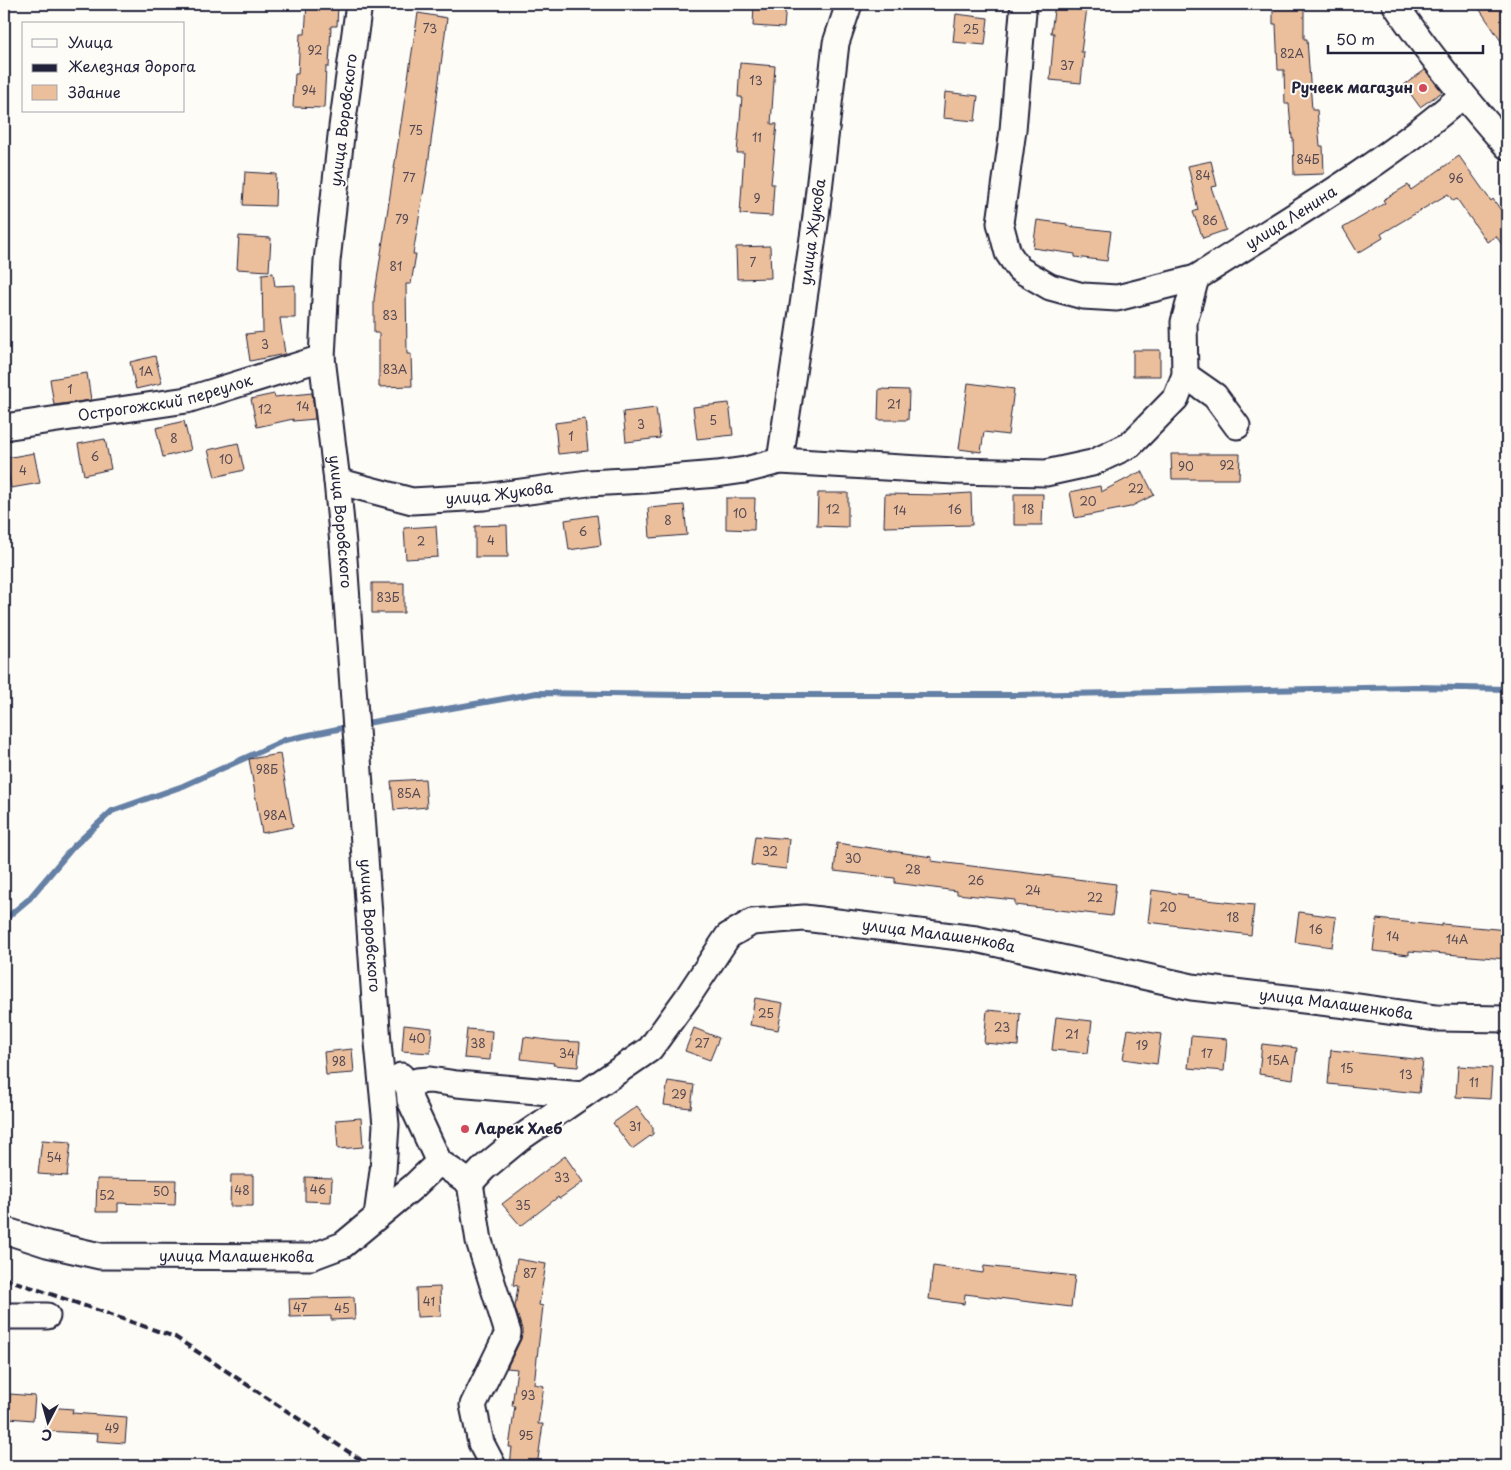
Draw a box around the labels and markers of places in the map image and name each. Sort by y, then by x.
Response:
place label: Ручеек магазин [1291,75,1413,98]
marker: Ручеек магазин [1417,82,1429,94]
place label: Ларек Хлеб [475,1116,563,1139]
marker: Ларек Хлеб [459,1123,471,1135]

